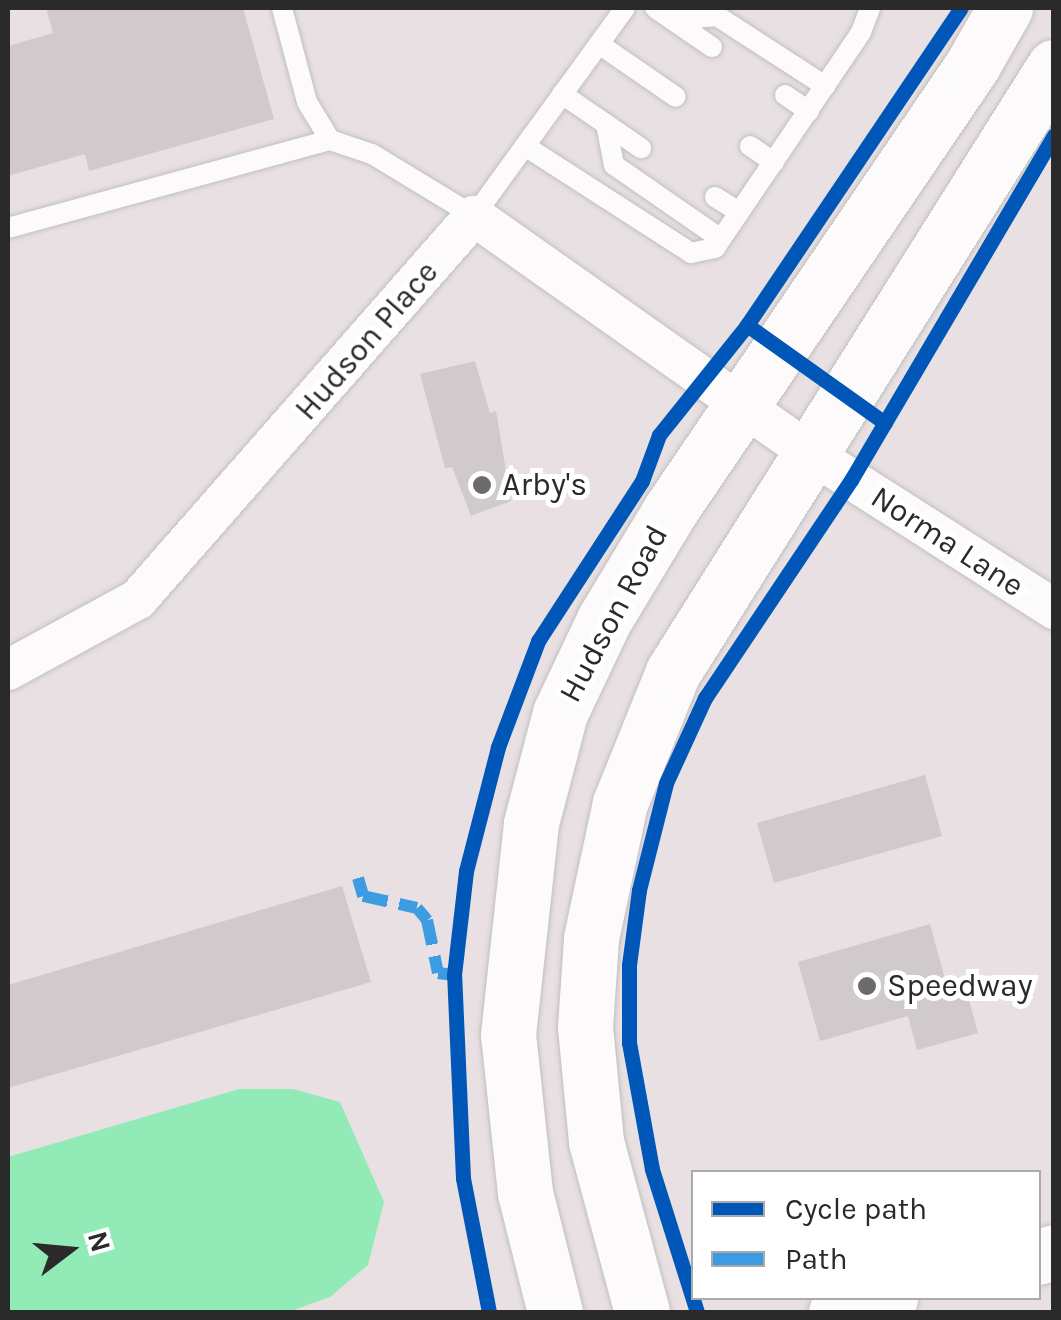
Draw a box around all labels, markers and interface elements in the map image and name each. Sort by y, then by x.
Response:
street label: Hudson Place [288,254,446,428]
place label: Arby's [502,466,587,504]
marker: Arby's [471,474,493,496]
street label: Norma Lane [863,478,1031,606]
street label: Hudson Road [551,519,677,709]
place label: Speedway [887,967,1033,1005]
marker: Speedway [856,975,878,997]
legend [691,1170,1041,1300]
text: Cycle path [785,1191,927,1227]
north arrow [20,1200,120,1300]
text: N [81,1227,118,1256]
text: Path [785,1241,848,1277]

